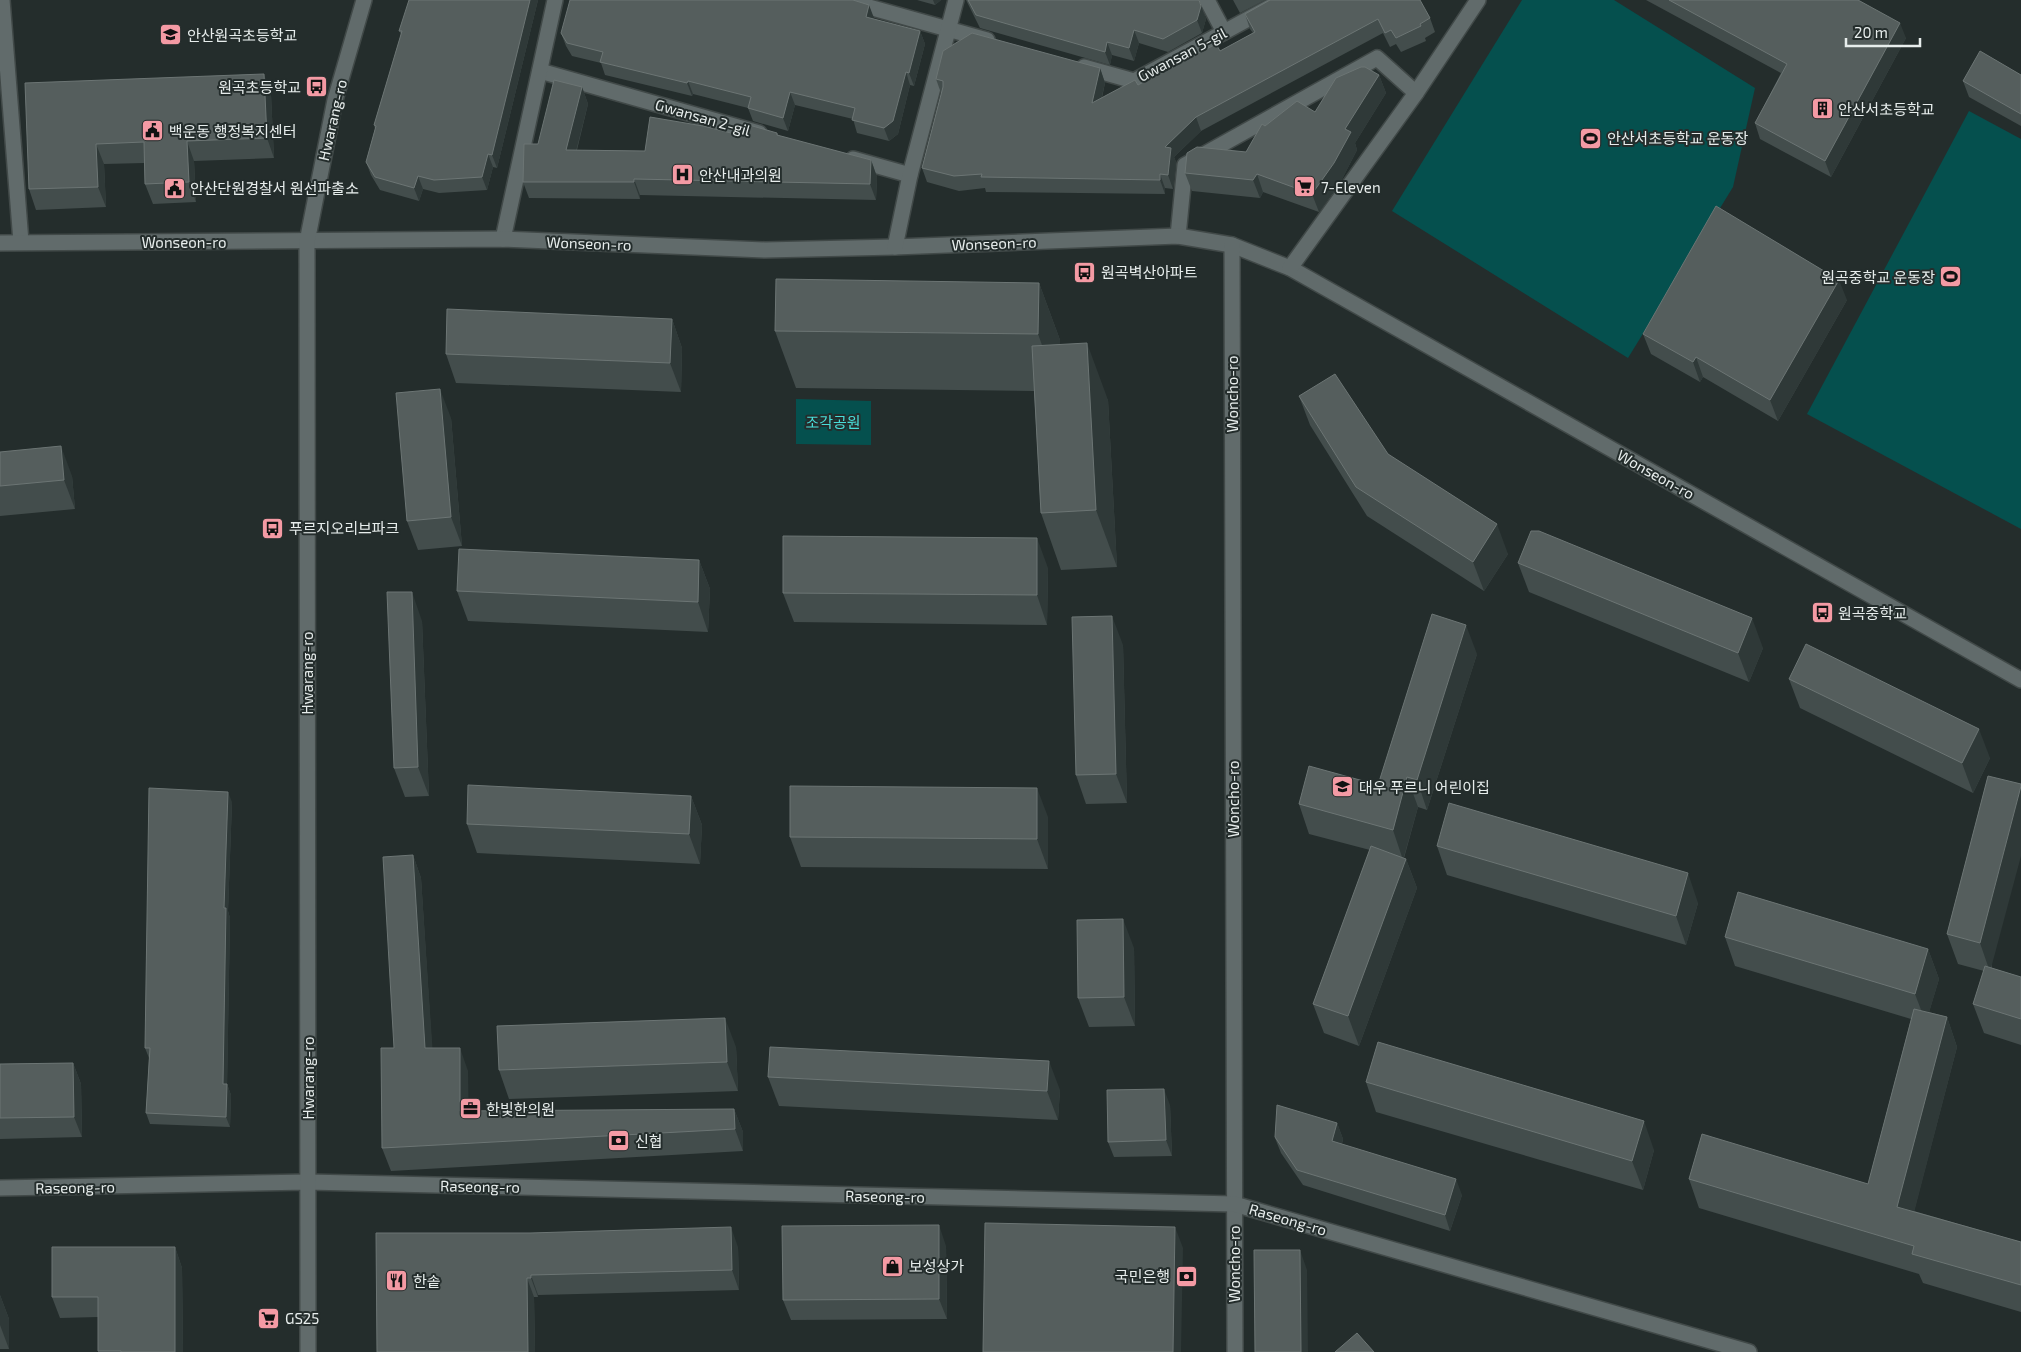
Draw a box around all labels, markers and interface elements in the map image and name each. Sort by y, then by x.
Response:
scale bar [1846,15,1920,47]
school or university icon: 안산원곡초등학교 [159,23,183,47]
street label: Gwansan 5-gil [1135,23,1230,85]
text: 20 m [1854,23,1888,41]
place label: 안산원곡초등학교 [187,26,297,44]
bus stop icon: 원곡초등학교 [305,75,329,99]
place label: 원곡초등학교 [218,78,301,96]
street label: Hwarang-ro [314,78,350,162]
street label: Gwansan 2-gil [653,95,753,139]
building icon: 안산서초등학교 [1810,97,1834,121]
place label: 안산서초등학교 [1838,100,1935,118]
public building icon: 백운동 행정복지센터 [141,119,165,143]
place label: 백운동 행정복지센터 [169,122,297,140]
sports icon: 안산서초등학교 운동장 [1579,126,1603,150]
place label: 안산서초등학교 운동장 [1607,129,1749,147]
hospital icon: 안산내과의원 [671,163,695,187]
place label: 안산내과의원 [699,166,782,184]
supermarket icon: 7-Eleven [1293,175,1317,199]
public building icon: 안산단원경찰서 원선파출소 [162,176,186,200]
place label: 7-Eleven [1321,178,1381,196]
place label: 안산단원경찰서 원선파출소 [190,179,359,197]
street label: Wonseon-ro [141,233,227,251]
street label: Wonseon-ro [546,233,632,253]
street label: Wonseon-ro [951,233,1037,253]
bus stop icon: 원곡벽산아파트 [1073,260,1097,284]
place label: 원곡벽산아파트 [1101,263,1198,281]
sports icon: 원곡중학교 운동장 [1939,265,1963,289]
place label: 원곡중학교 운동장 [1821,268,1935,286]
street label: Woncho-ro [1223,356,1241,432]
park label: 조각공원 [805,413,861,431]
street label: Wonseon-ro [1614,445,1698,503]
bus stop icon: 푸르지오리브파크 [261,516,285,540]
place label: 푸르지오리브파크 [289,519,399,537]
bus stop icon: 원곡중학교 [1810,601,1834,625]
place label: 원곡중학교 [1838,604,1907,622]
street label: Hwarang-ro [298,632,316,714]
street label: Woncho-ro [1224,761,1242,837]
school or university icon: 대우 푸르니 어린이집 [1331,775,1355,799]
place label: 대우 푸르니 어린이집 [1359,778,1490,796]
street label: Hwarang-ro [299,1037,317,1119]
office icon: 한빛한의원 [458,1097,482,1121]
place label: 한빛한의원 [486,1100,555,1118]
bank icon: 신협 [607,1129,631,1153]
place label: 신협 [635,1132,663,1150]
street label: Raseong-ro [440,1176,520,1196]
street label: Raseong-ro [35,1177,115,1197]
street label: Raseong-ro [845,1186,925,1206]
street label: Raseong-ro [1247,1199,1329,1239]
street label: Woncho-ro [1225,1226,1243,1302]
shop icon: 보성상가 [881,1254,905,1278]
place label: 보성상가 [909,1257,964,1275]
bank icon: 국민은행 [1174,1264,1198,1288]
place label: 국민은행 [1115,1267,1170,1285]
restaurant icon: 한솥 [385,1269,409,1293]
place label: 한솥 [413,1272,441,1290]
supermarket icon: GS25 [257,1306,281,1330]
place label: GS25 [285,1309,319,1327]

